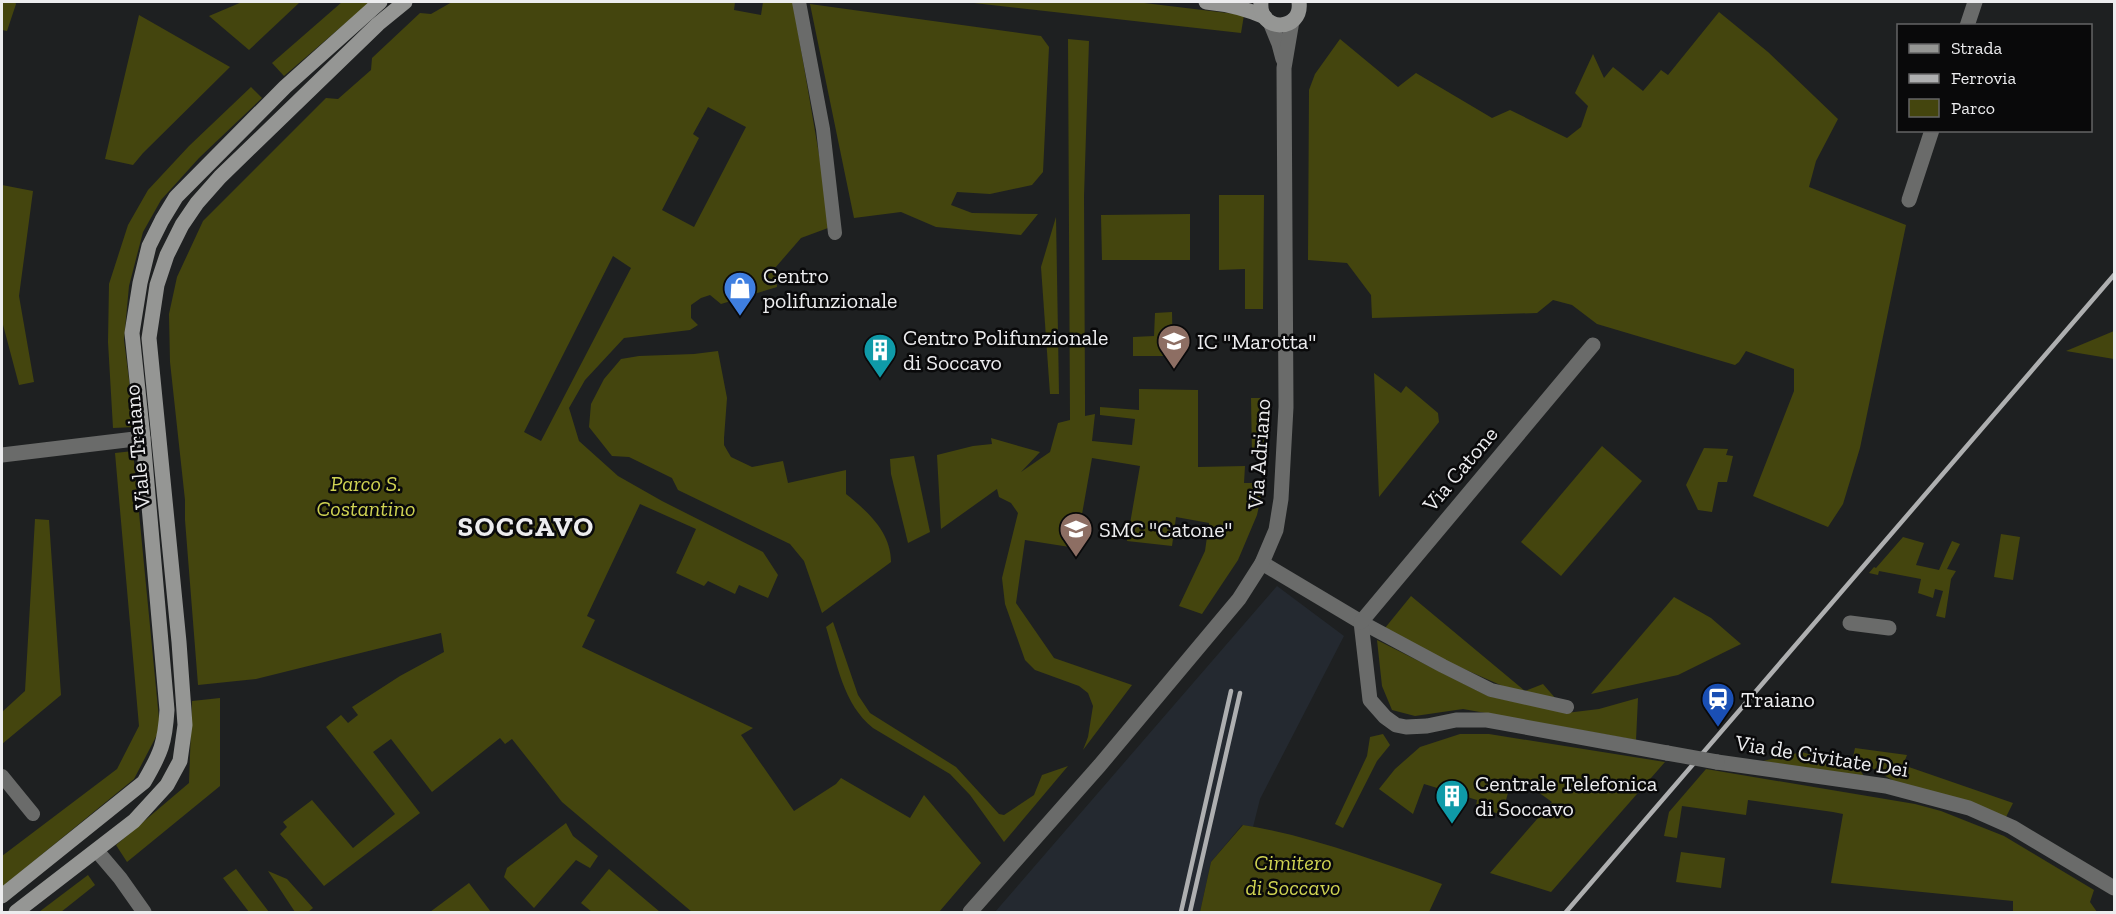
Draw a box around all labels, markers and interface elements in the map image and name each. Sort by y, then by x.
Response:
legend [1897,24,2092,132]
text: Strada [1951,37,2002,59]
text: Ferrovia [1951,67,2016,89]
text: Parco [1951,97,1995,119]
place label: Centro polifunzionale [763,262,897,314]
shop icon: Centro polifunzionale [722,270,758,317]
school or university icon: IC "Marotta" [1156,323,1192,370]
place label: Centro Polifunzionale di Soccavo [903,324,1108,376]
place label: IC "Marotta" [1197,328,1316,355]
building icon: Centro Polifunzionale di Soccavo [862,332,898,379]
street label: Viale Traiano [118,383,156,512]
street label: Via Adriano [1242,398,1276,511]
street label: Via Catone [1416,421,1503,518]
park label: Parco S. Costantino [316,470,416,522]
district label: SOCCAVO [457,510,595,543]
school or university icon: SMC "Catone" [1058,511,1094,558]
place label: SMC "Catone" [1099,516,1232,543]
station icon: Traiano [1700,681,1736,728]
place label: Traiano [1741,686,1815,713]
street label: Via de Civitate Dei [1733,729,1910,783]
place label: Centrale Telefonica di Soccavo [1475,770,1658,822]
building icon: Centrale Telefonica di Soccavo [1434,778,1470,825]
park label: Cimitero di Soccavo [1245,849,1341,901]

